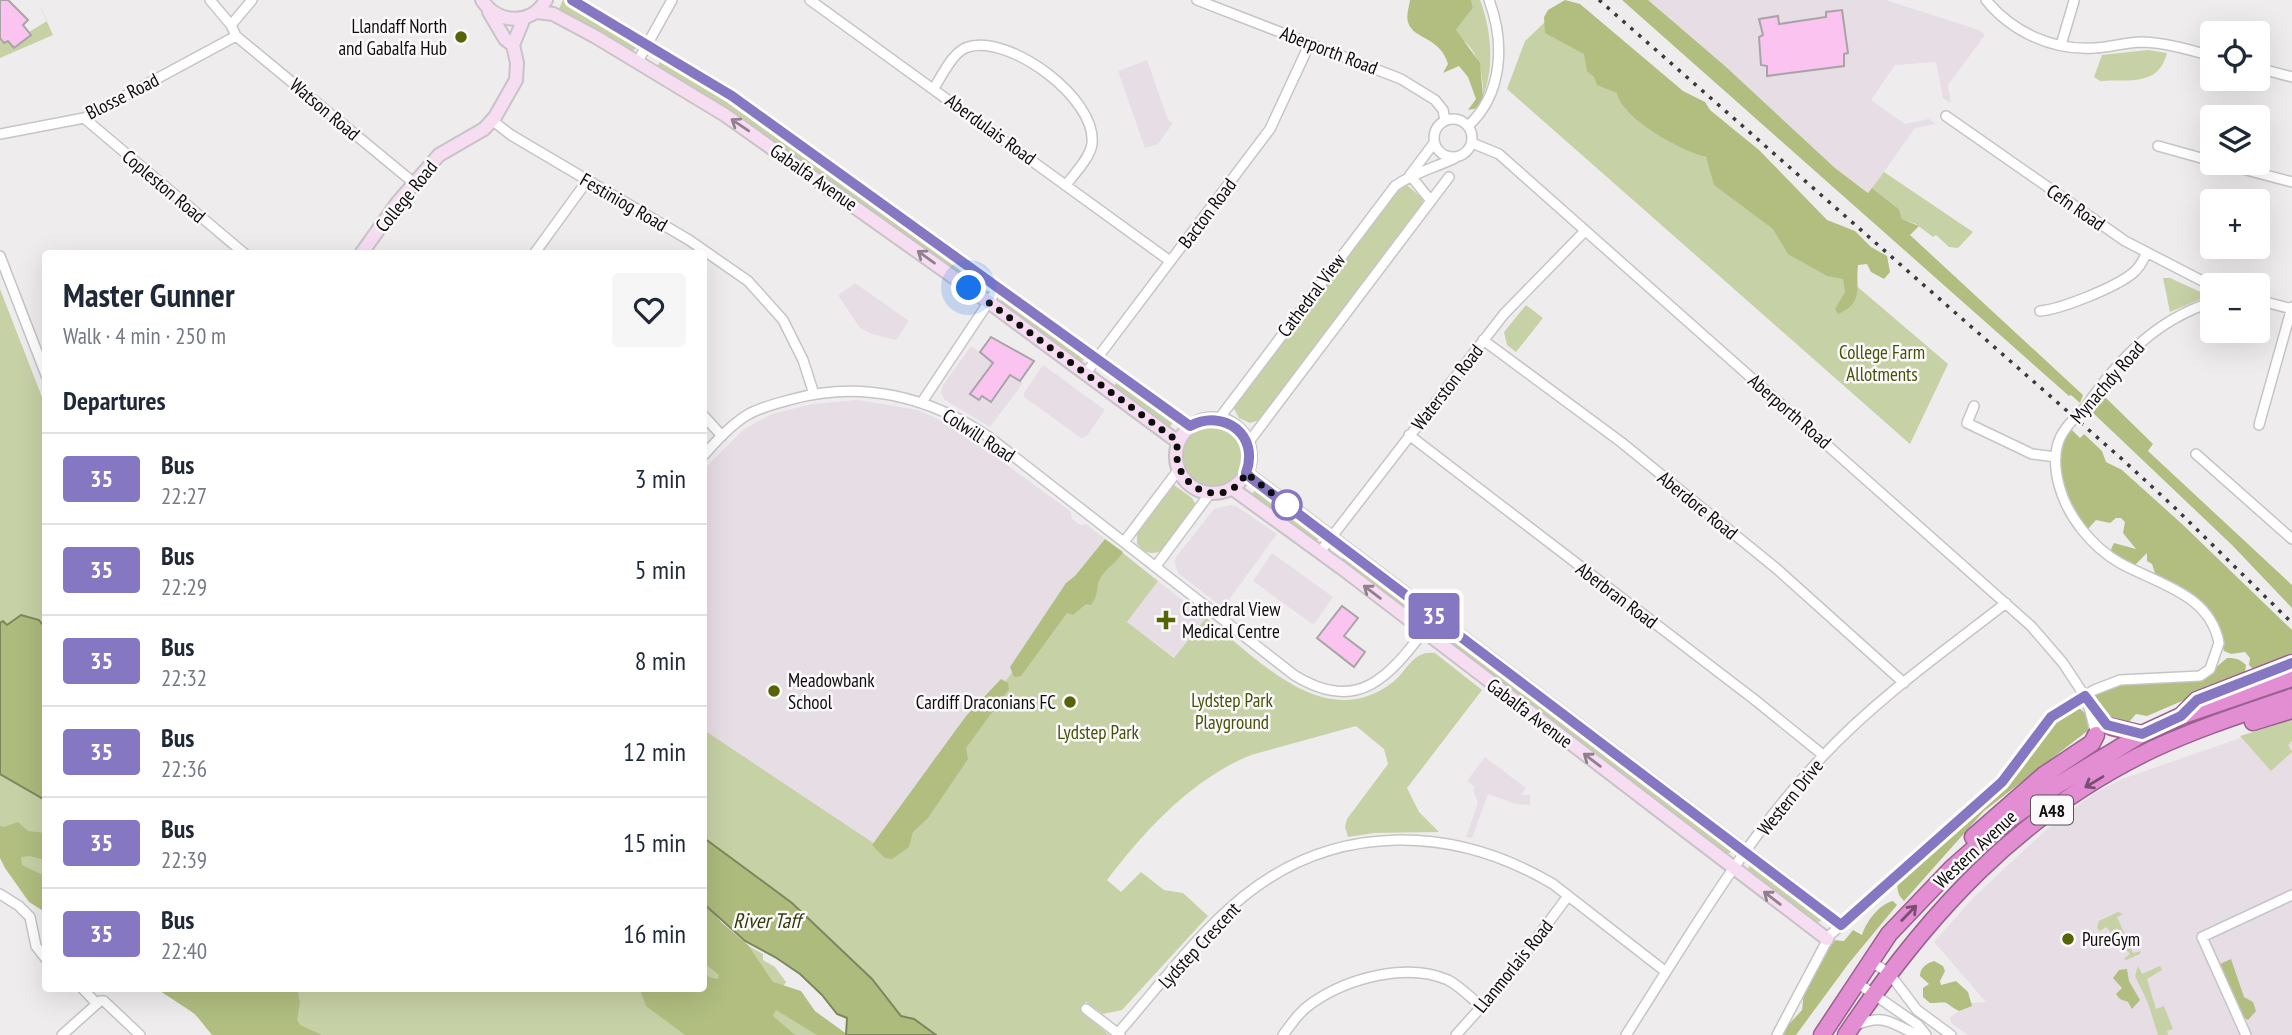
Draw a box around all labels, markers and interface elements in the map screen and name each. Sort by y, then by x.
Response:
place label: Llandaff North and Gabalfa Hub [338,14,447,60]
street label: Aberporth Road [1277,20,1381,80]
map controls [2200,21,2270,343]
button: locate [2200,21,2270,91]
marker: Llandaff North and Gabalfa Hub [453,29,469,45]
street label: Blosse Road [81,67,163,125]
street label: Watson Road [285,73,365,145]
street label: Aberdulais Road [941,88,1041,170]
button: layers [2200,105,2270,175]
one-way arrow [731,118,750,132]
street label: Gabalfa Avenue [766,138,862,216]
street label: Copleston Road [117,144,211,228]
street label: College Road [370,155,442,237]
street label: Festiniog Road [576,167,672,237]
street label: Bacton Road [1173,173,1241,253]
street label: Cefn Road [2042,178,2110,236]
button: + [2200,189,2270,259]
street label: Cathedral View [1272,248,1351,341]
one-way arrow [917,250,936,264]
your location [951,270,986,305]
text: Master Gunner [63,273,235,316]
button: heart [612,273,686,347]
button: − [2200,273,2270,343]
text: Walk · 4 min · 250 m [63,321,226,350]
street label: Mynachdy Road [2065,336,2149,428]
street label: Waterston Road [1406,339,1488,435]
park label: College Farm Allotments [1839,340,1925,386]
street label: Aberporth Road [1743,368,1837,454]
text: Departures [63,384,166,417]
street label: Colwill Road [938,403,1020,467]
text: Bus [161,448,194,481]
text: 3 min [635,462,686,495]
text: 35 [90,463,113,494]
street label: Aberdore Road [1653,465,1743,545]
text: 22:27 [161,481,207,510]
unlabelled marker [1272,490,1302,520]
text: Bus [161,539,194,572]
text: 5 min [635,553,686,586]
text: 35 [90,554,113,585]
street label: Aberbran Road [1571,556,1663,634]
text: 22:29 [161,572,207,601]
one-way arrow [1363,585,1381,600]
line badge: 35 [1402,593,1466,639]
place label: Cathedral View Medical Centre [1182,597,1281,643]
text: 35 [1423,600,1445,631]
marker: Cathedral View Medical Centre [1156,610,1176,630]
text: Bus [161,630,194,663]
text: 8 min [635,644,686,677]
text: 35 [90,645,113,676]
text: 22:32 [161,663,207,692]
place label: Meadowbank School [788,668,875,714]
street label: Gabalfa Avenue [1482,673,1578,753]
marker: Meadowbank School [766,683,782,699]
park label: Lydstep Park Playground [1191,688,1273,734]
place label: Cardiff Draconians FC [916,690,1056,714]
marker: Cardiff Draconians FC [1062,694,1078,710]
park label: Lydstep Park [1057,720,1139,744]
text: Bus [161,721,194,754]
text: 12 min [623,735,686,768]
text: 35 [90,736,113,767]
one-way arrow [1583,752,1601,767]
text: 22:36 [161,754,207,783]
street label: Western Drive [1752,754,1828,840]
one-way arrow [2085,775,2105,789]
road number: A48 [2031,796,2073,824]
street label: Western Avenue [1929,805,2021,893]
text: Bus [161,812,194,845]
text: 15 min [623,826,686,859]
text: 35 [90,827,113,858]
text: 22:39 [161,845,207,874]
one-way arrow [1764,890,1782,905]
street label: Lydstep Crescent [1153,896,1246,993]
text: Bus [161,903,194,936]
one-way arrow [1901,905,1918,922]
water label: River Taff [733,907,806,934]
street label: Llanmorlais Road [1468,915,1558,1017]
text: 16 min [623,917,686,950]
text: 35 [90,918,113,949]
place label: PureGym [2082,927,2140,951]
marker: PureGym [2060,931,2076,947]
text: 22:40 [161,936,207,965]

